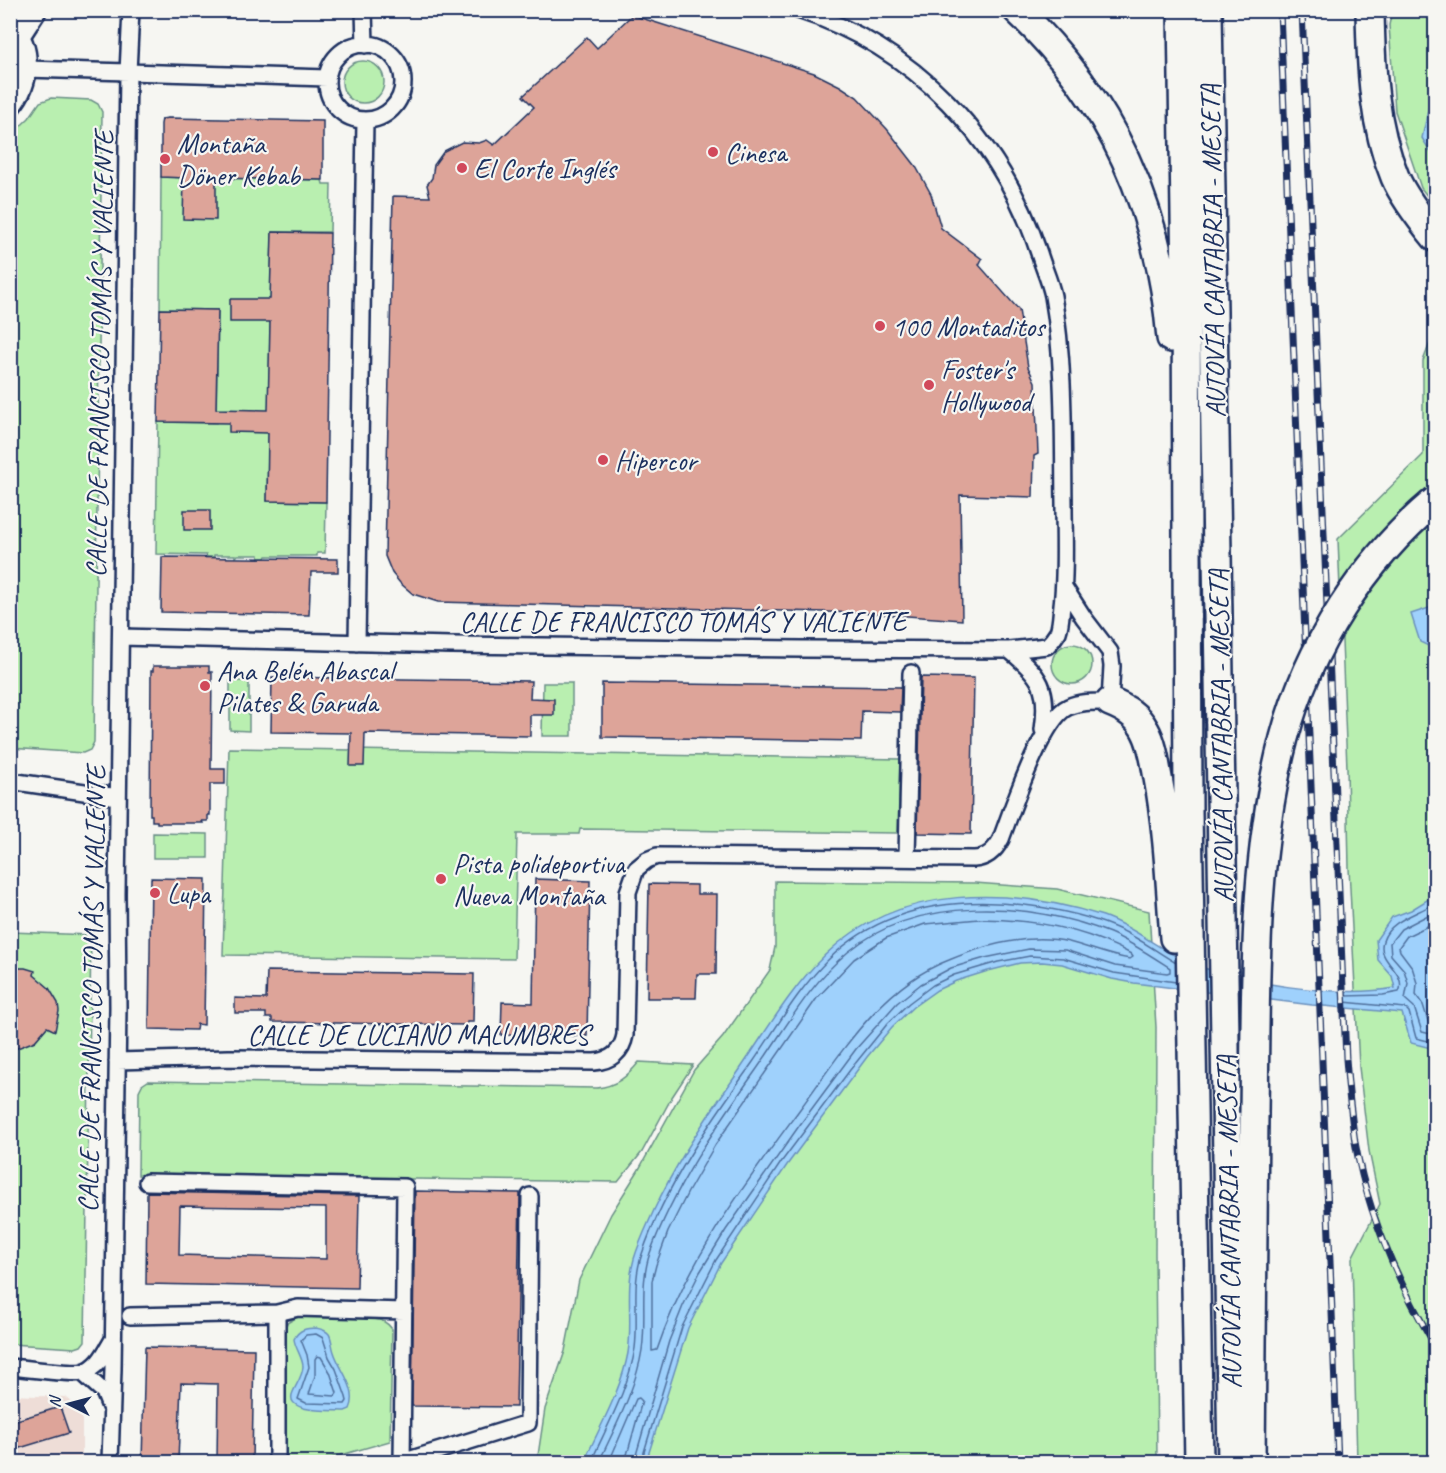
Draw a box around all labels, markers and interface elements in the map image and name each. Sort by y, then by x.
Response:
street label: AUTOVÍA CANTABRIA - MESETA [1192,83,1233,418]
place label: Montaña Döner Kebab [177,126,301,193]
street label: CALLE DE FRANCISCO TOMÁS Y VALIENTE [78,127,121,578]
place label: Cinesa [725,135,789,170]
marker: Cinesa [706,145,720,159]
place label: El Corte Inglés [474,151,618,186]
marker: Montaña Döner Kebab [158,152,172,166]
marker: El Corte Inglés [455,161,469,175]
place label: 100 Montaditos [892,309,1047,344]
marker: 100 Montaditos [873,319,887,333]
place label: Foster's Hollywood [941,352,1035,419]
marker: Foster's Hollywood [922,378,936,392]
place label: Hipercor [615,443,699,478]
marker: Hipercor [596,453,610,467]
street label: AUTOVÍA CANTABRIA - MESETA [1200,568,1241,903]
street label: CALLE DE FRANCISCO TOMÁS Y VALIENTE [460,604,909,639]
place label: Ana Belén Abascal Pilates & Garuda [217,653,398,720]
marker: Ana Belén Abascal Pilates & Garuda [198,679,212,693]
street label: CALLE DE FRANCISCO TOMÁS Y VALIENTE [70,762,113,1213]
place label: Pista polideportiva Nueva Montaña [453,846,626,913]
marker: Pista polideportiva Nueva Montaña [434,872,448,886]
place label: Lupa [167,876,212,911]
marker: Lupa [148,886,162,900]
street label: CALLE DE LUCIANO MALUMBRES [248,1017,594,1052]
street label: AUTOVÍA CANTABRIA - MESETA [1208,1054,1249,1389]
north arrow [39,1374,99,1434]
text: N [45,1393,66,1409]

